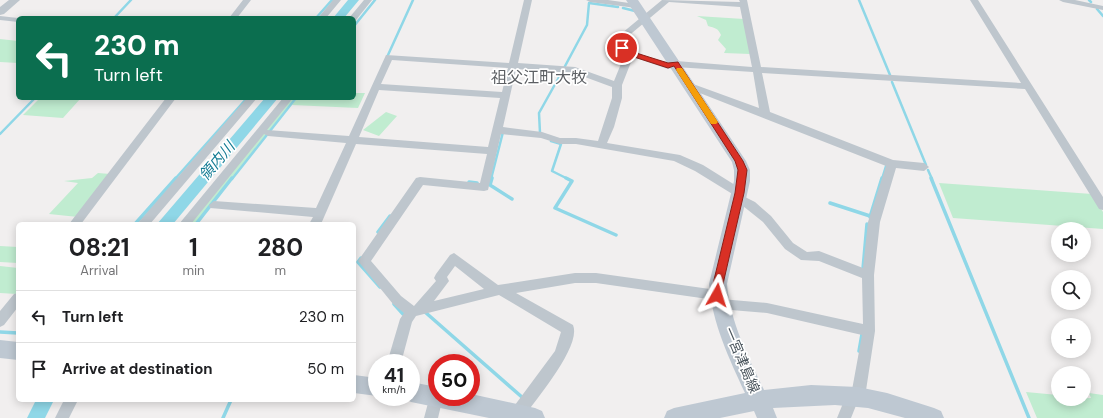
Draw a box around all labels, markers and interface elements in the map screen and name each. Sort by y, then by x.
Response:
text: 230 m [94,27,180,64]
pin [605,31,639,65]
icon: left [28,32,80,84]
icon: arrive [611,37,633,59]
text: Turn left [94,63,163,87]
district label: 祖父江町大牧 [491,67,587,88]
water label: 領内川 [195,136,240,185]
map controls [1051,222,1091,406]
button: sound [1051,222,1091,262]
text: 08:21 [69,232,130,263]
text: 1 [189,232,198,263]
text: 280 [257,232,303,263]
text: Arrival [80,262,118,279]
text: min [182,262,205,279]
text: m [274,262,286,279]
button: search [1051,270,1091,310]
position arrow [696,274,738,316]
icon: left [28,306,50,328]
text: Turn left [62,307,123,327]
text: 230 m [299,307,344,327]
button: + [1051,318,1091,358]
street label: 一宮津島線 [720,324,764,396]
speed limit sign: 50 [428,354,480,406]
icon: arrive [28,358,50,380]
text: Arrive at destination [62,359,213,379]
text: 50 m [307,359,344,379]
text: 41 [384,362,404,388]
button: − [1051,366,1091,406]
text: km/h [382,383,406,396]

